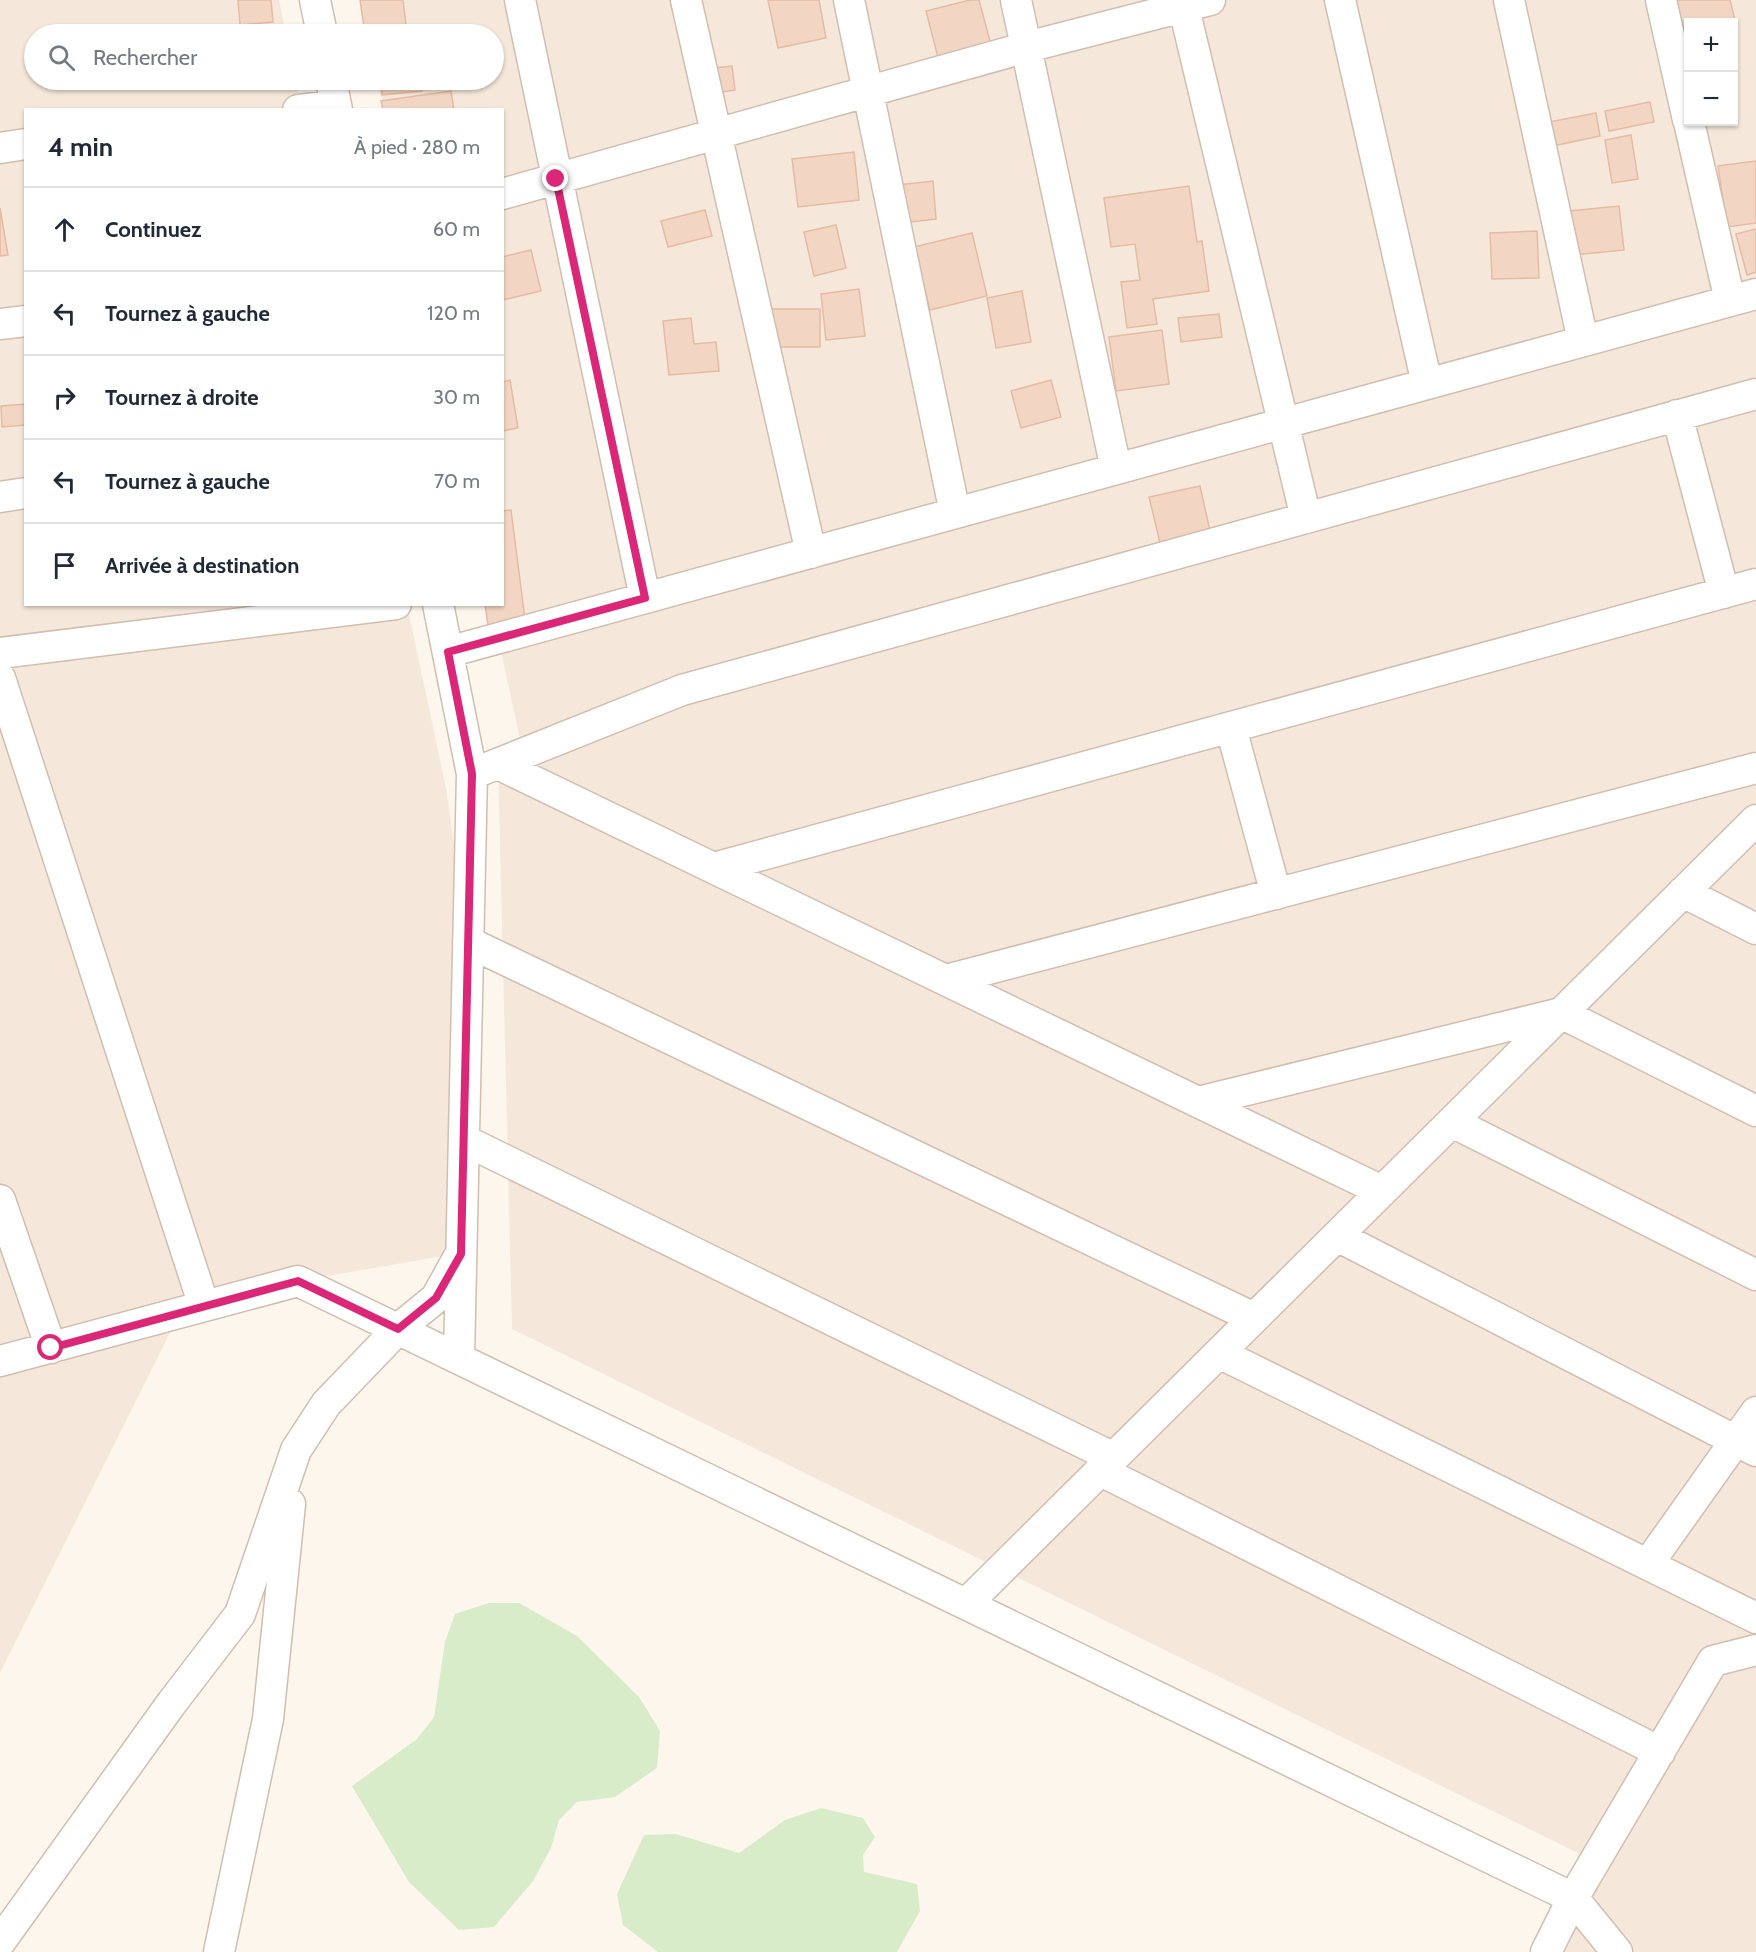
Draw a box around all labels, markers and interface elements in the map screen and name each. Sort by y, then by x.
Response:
map controls [1684,18,1738,126]
button: + [1684,18,1738,72]
search box [24,24,504,90]
icon: search [45,41,78,74]
text: Rechercher [93,44,197,71]
button: − [1684,72,1738,126]
text: 4 min [48,131,113,163]
text: À pied · 280 m [354,135,480,159]
route end [542,165,568,191]
icon: ahead [48,213,81,246]
text: Continuez [105,216,202,243]
text: 60 m [433,217,480,241]
icon: left [48,297,81,330]
text: Tournez à gauche [105,300,270,327]
text: 120 m [427,301,480,325]
icon: right [48,381,81,414]
text: Tournez à droite [105,384,259,411]
text: 30 m [433,385,480,409]
icon: left [48,465,81,498]
text: Tournez à gauche [105,468,270,495]
text: 70 m [434,469,480,493]
icon: arrive [48,549,81,582]
text: Arrivée à destination [105,552,299,579]
route start [37,1334,63,1360]

